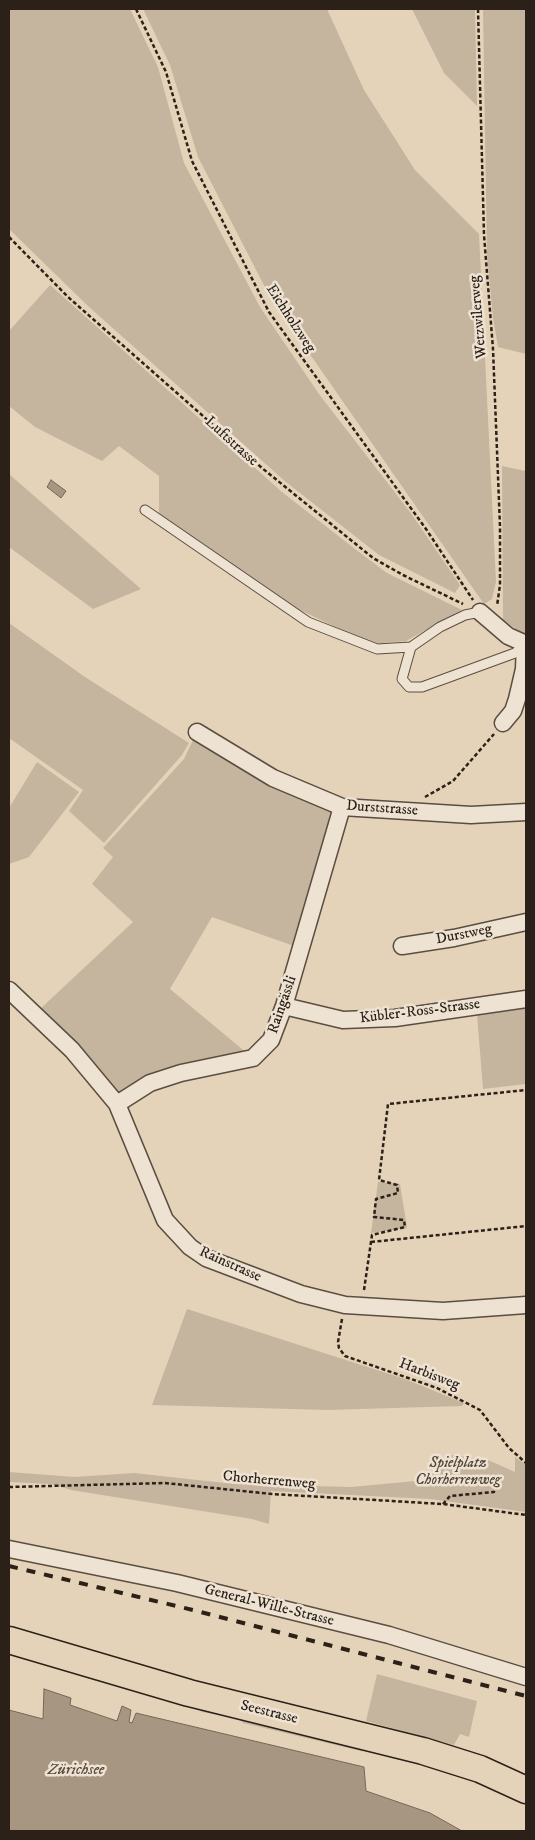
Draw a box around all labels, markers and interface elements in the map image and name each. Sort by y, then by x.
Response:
street label: Wetzwilerweg [466,275,492,359]
street label: Eichholzweg [261,281,319,357]
street label: Luftstrasse [201,413,261,471]
street label: Durststrasse [346,798,418,820]
street label: Durstweg [434,921,494,949]
street label: Raingässli [265,974,301,1036]
street label: Kübler-Ross-Strasse [359,996,481,1028]
street label: Rainstrasse [196,1243,264,1287]
street label: Harbisweg [396,1355,462,1395]
park label: Spielplatz Chorherrenweg [415,1455,501,1490]
street label: Chorherrenweg [222,1468,316,1494]
street label: General-Wille-Strasse [202,1581,336,1631]
street label: Seestrasse [239,1697,299,1729]
water label: Zürichsee [48,1761,104,1781]

